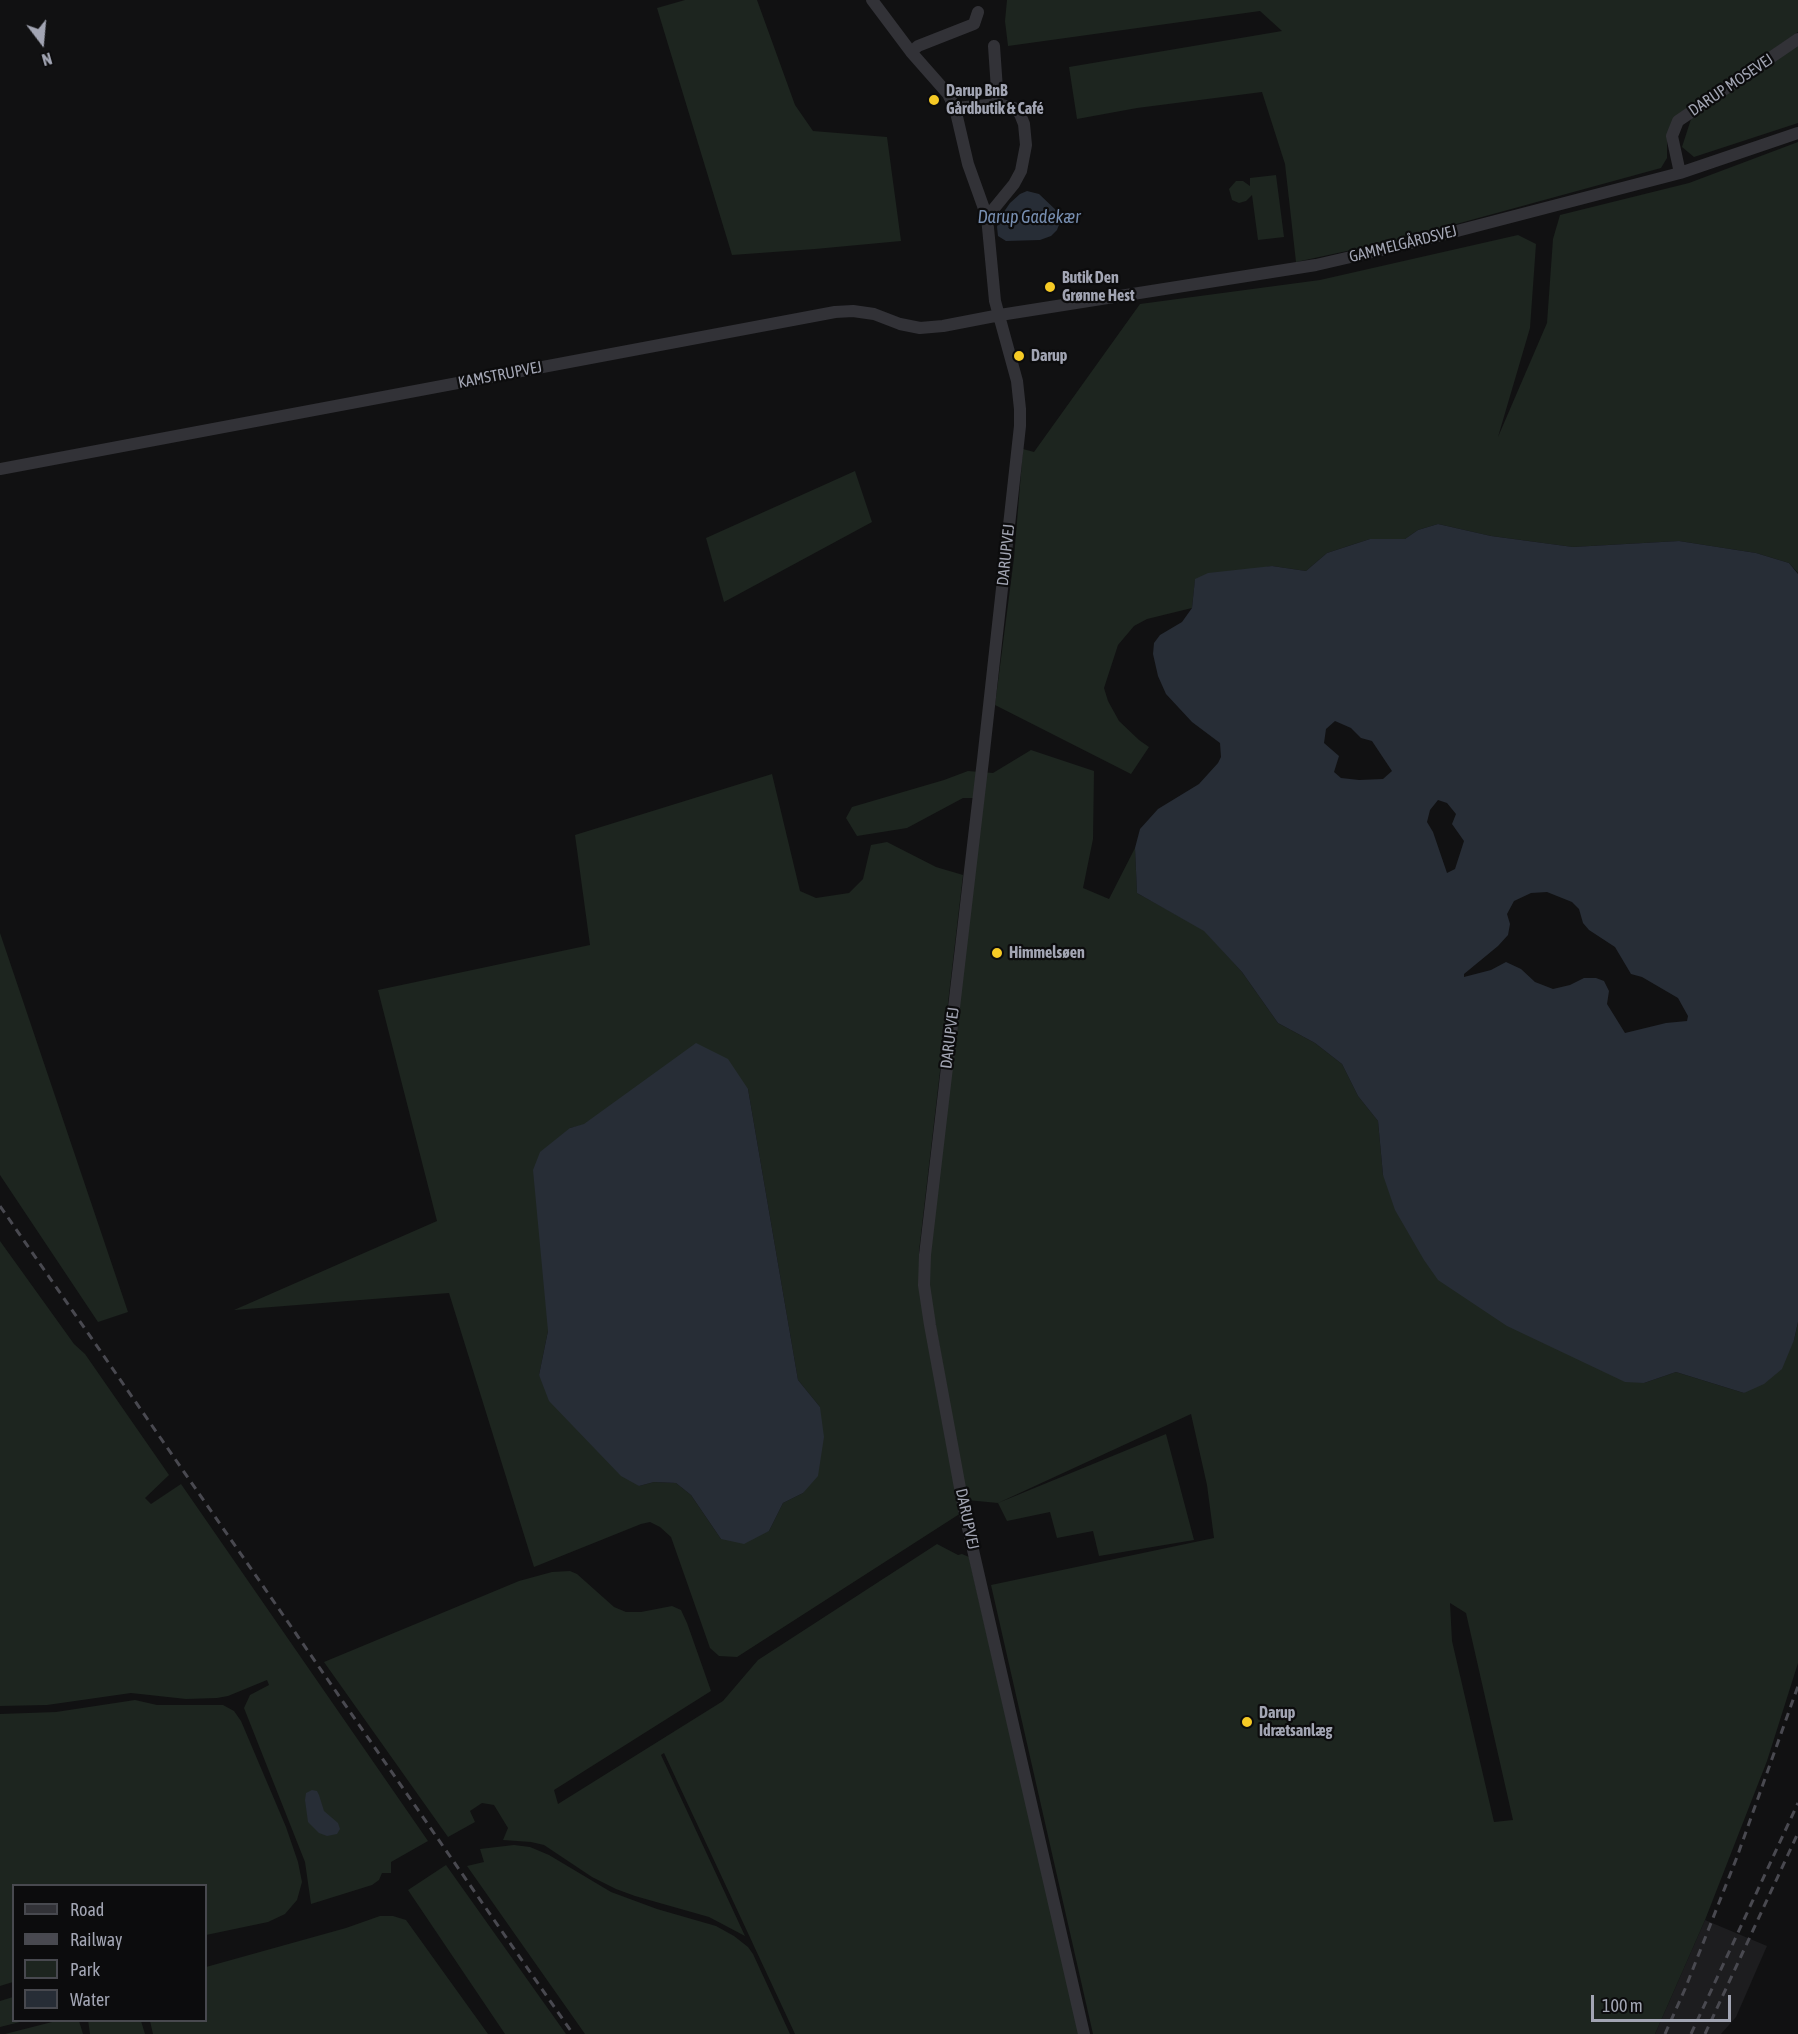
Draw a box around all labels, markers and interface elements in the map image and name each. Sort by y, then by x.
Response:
north arrow [12,12,72,72]
text: N [40,49,54,69]
street label: DARUP MOSEVEJ [1685,50,1777,120]
place label: Darup BnB Gårdbutik & Café [946,81,1044,119]
marker: Darup BnB Gårdbutik & Café [927,93,941,107]
water label: Darup Gadekær [978,206,1080,228]
street label: GAMMELGÅRDSVEJ [1347,221,1459,267]
place label: Butik Den Grønne Hest [1062,268,1135,306]
marker: Butik Den Grønne Hest [1043,280,1057,294]
place label: Darup [1031,346,1067,366]
marker: Darup [1012,349,1026,363]
street label: KAMSTRUPVEJ [456,357,544,393]
street label: DARUPVEJ [993,523,1019,587]
place label: Himmelsøen [1009,943,1085,963]
marker: Himmelsøen [990,946,1004,960]
street label: DARUPVEJ [937,1006,963,1070]
street label: DARUPVEJ [951,1487,983,1551]
place label: Darup Idrætsanlæg [1259,1703,1332,1741]
marker: Darup Idrætsanlæg [1240,1715,1254,1729]
legend [12,1884,207,2022]
text: Road [70,1899,104,1920]
text: Railway [70,1929,122,1950]
text: Park [70,1959,100,1980]
scale bar [1594,1983,1734,2021]
text: Water [70,1989,109,2010]
text: 100 m [1602,1995,1643,2016]

